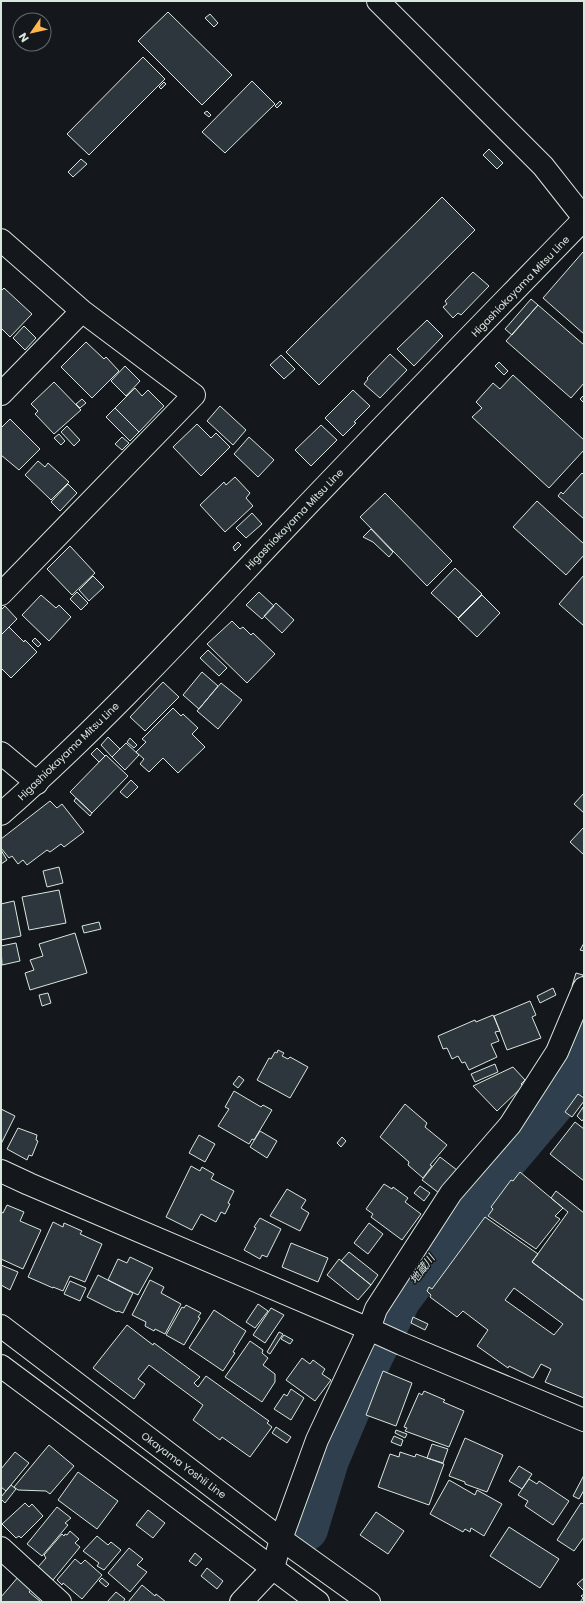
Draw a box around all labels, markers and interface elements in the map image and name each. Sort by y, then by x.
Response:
north arrow [12,12,52,52]
text: N [15,30,33,45]
street label: Higashiokayama Mitsu Line [468,232,573,340]
street label: Higashiokayama Mitsu Line [242,465,347,573]
street label: Higashiokayama Mitsu Line [14,699,122,804]
water label: 地蔵川 [406,1250,439,1287]
street label: Okayama Yoshii Line [138,1428,229,1502]

